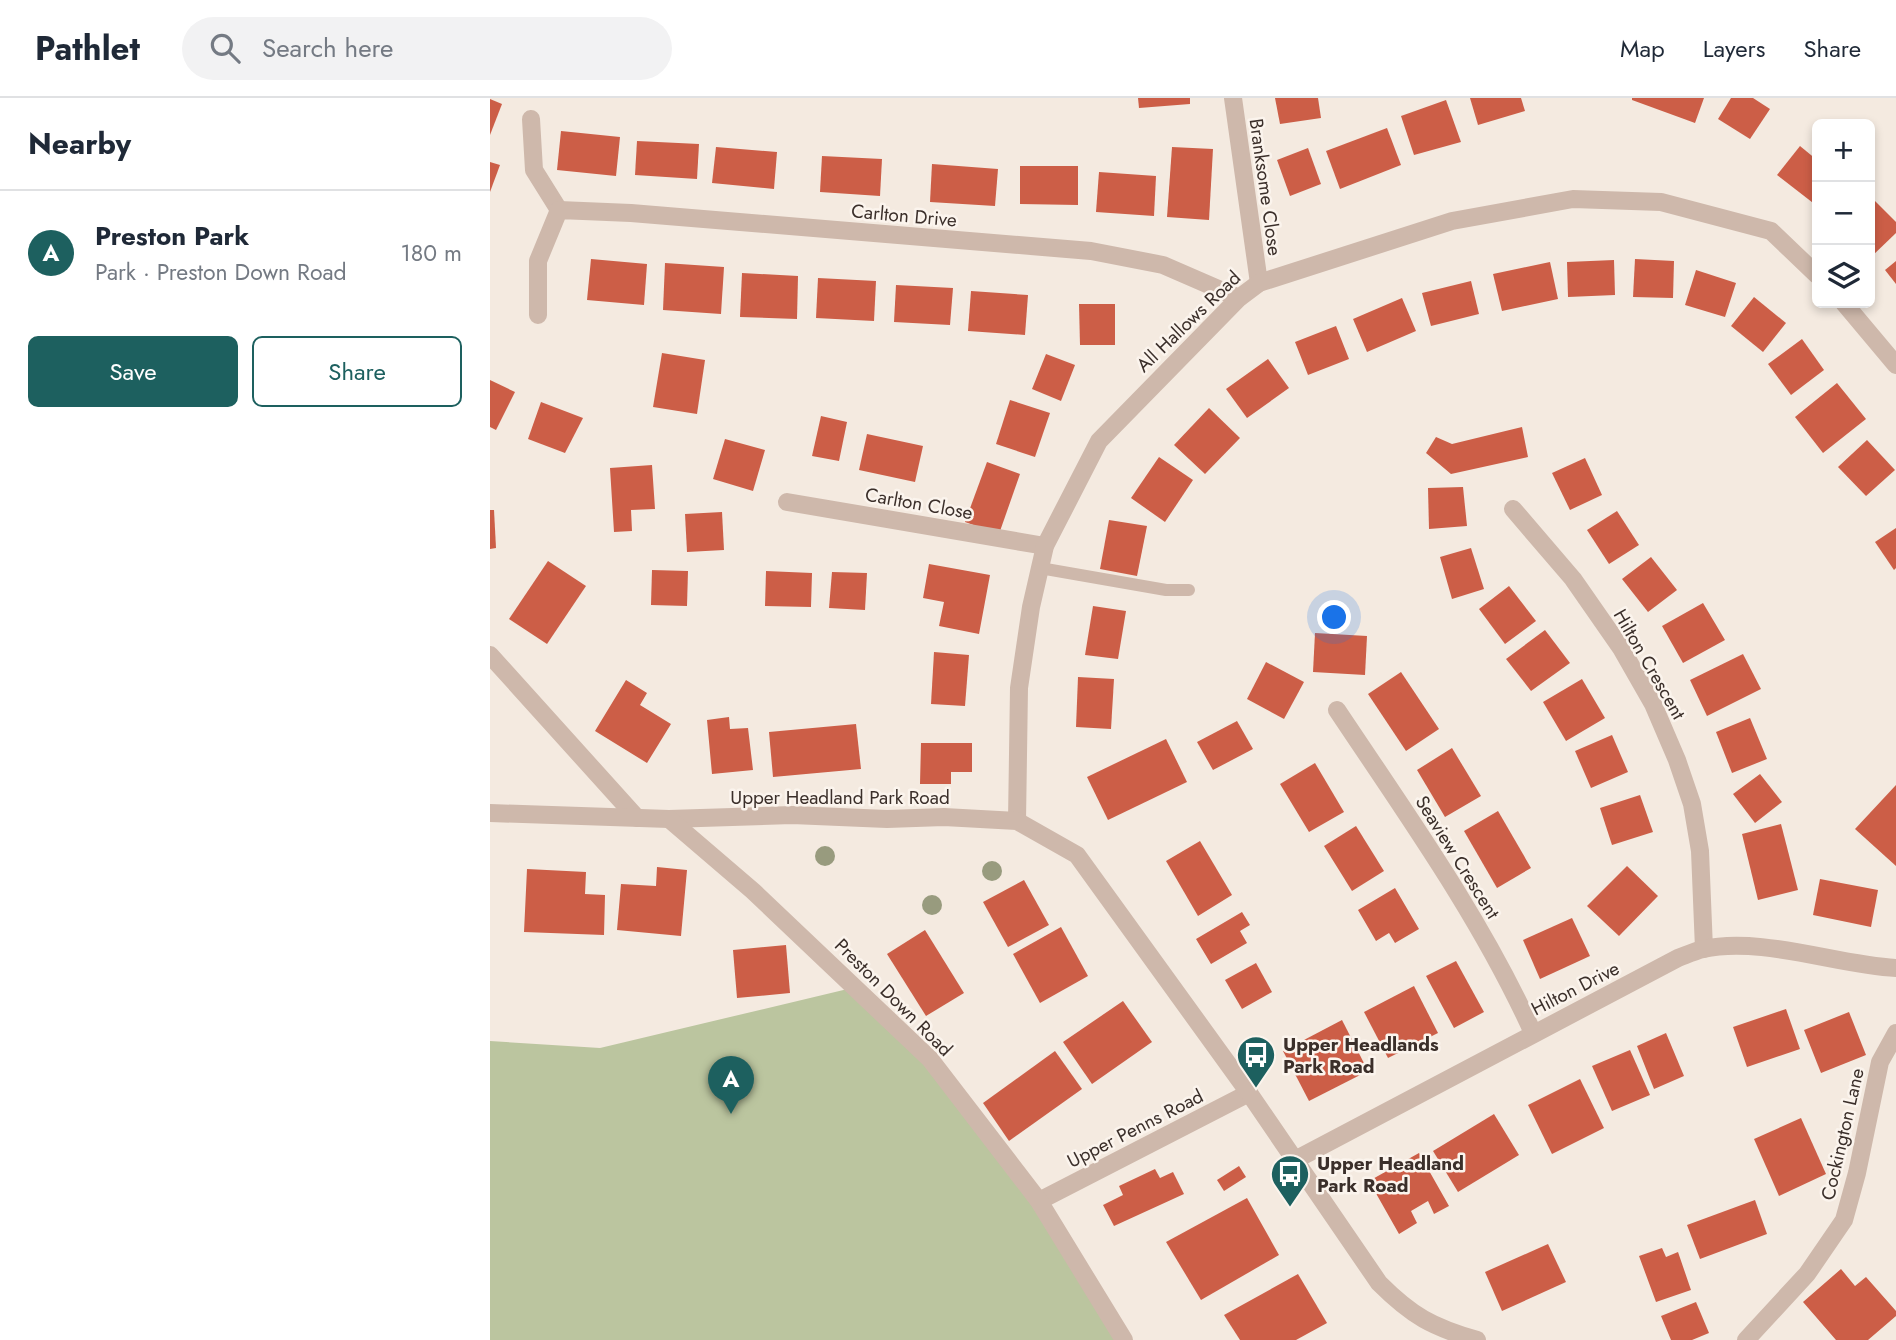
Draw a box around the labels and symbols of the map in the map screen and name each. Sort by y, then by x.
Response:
street label: Branksome Close [1243,117,1289,258]
street label: Carlton Drive [850,197,958,234]
street label: All Hallows Road [1130,264,1247,378]
street label: Carlton Close [863,481,975,526]
your location [1317,600,1351,634]
street label: Hilton Crescent [1607,604,1692,725]
street label: Upper Headland Park Road [730,784,950,811]
street label: Seaview Crescent [1409,790,1507,924]
street label: Preston Down Road [829,932,959,1062]
street label: Hilton Drive [1526,955,1624,1022]
place label: Upper Headlands Park Road [1283,1031,1439,1080]
bus stop icon: Upper Headlands Park Road [1235,1034,1277,1089]
pin: A [708,1056,754,1114]
street label: Cockington Lane [1814,1065,1871,1203]
street label: Upper Penns Road [1063,1082,1208,1174]
place label: Upper Headland Park Road [1317,1150,1464,1199]
bus stop icon: Upper Headland Park Road [1269,1153,1311,1208]

